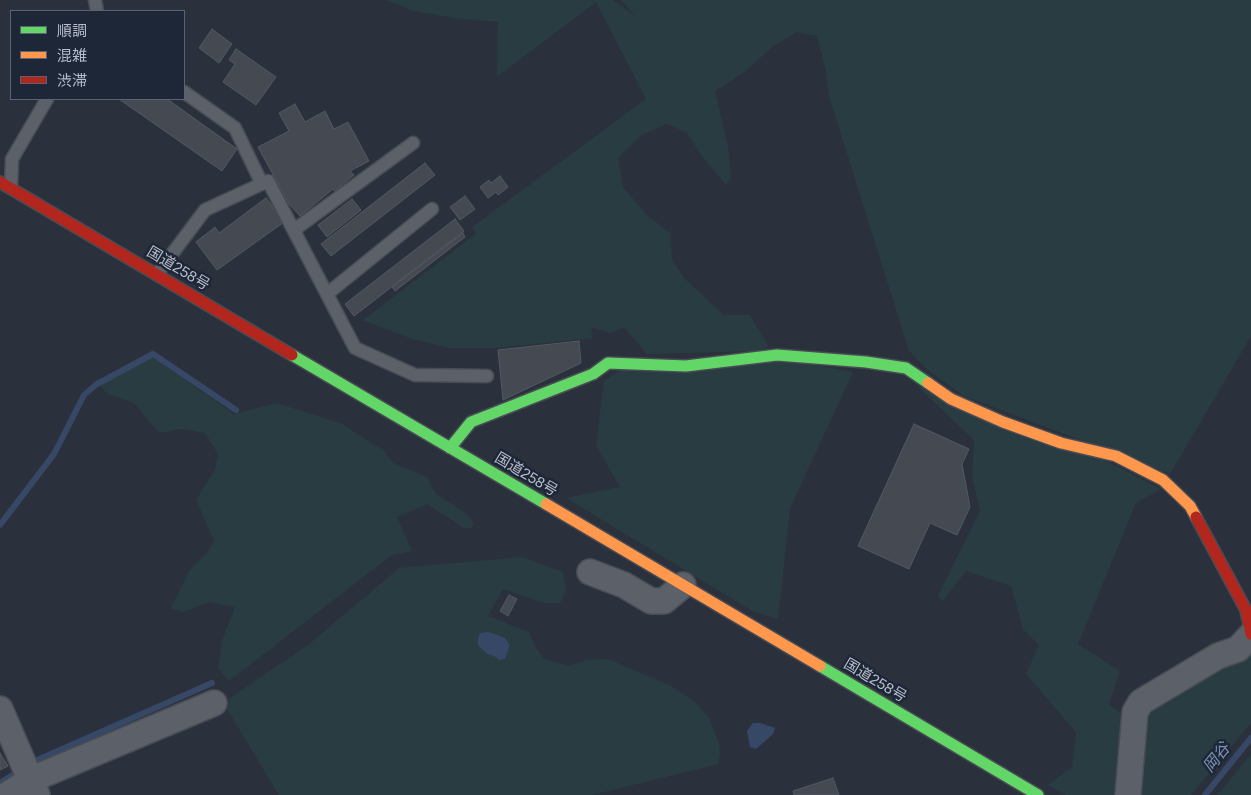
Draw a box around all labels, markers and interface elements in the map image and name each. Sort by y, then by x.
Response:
legend [10,10,185,100]
text: 順調 [57,22,87,39]
text: 混雑 [57,47,87,64]
text: 渋滞 [57,72,87,89]
street label: 国道258号 [143,243,213,295]
street label: 国道258号 [491,449,561,501]
street label: 国道258号 [840,655,910,707]
water label: 岡谷 [1199,740,1235,776]

